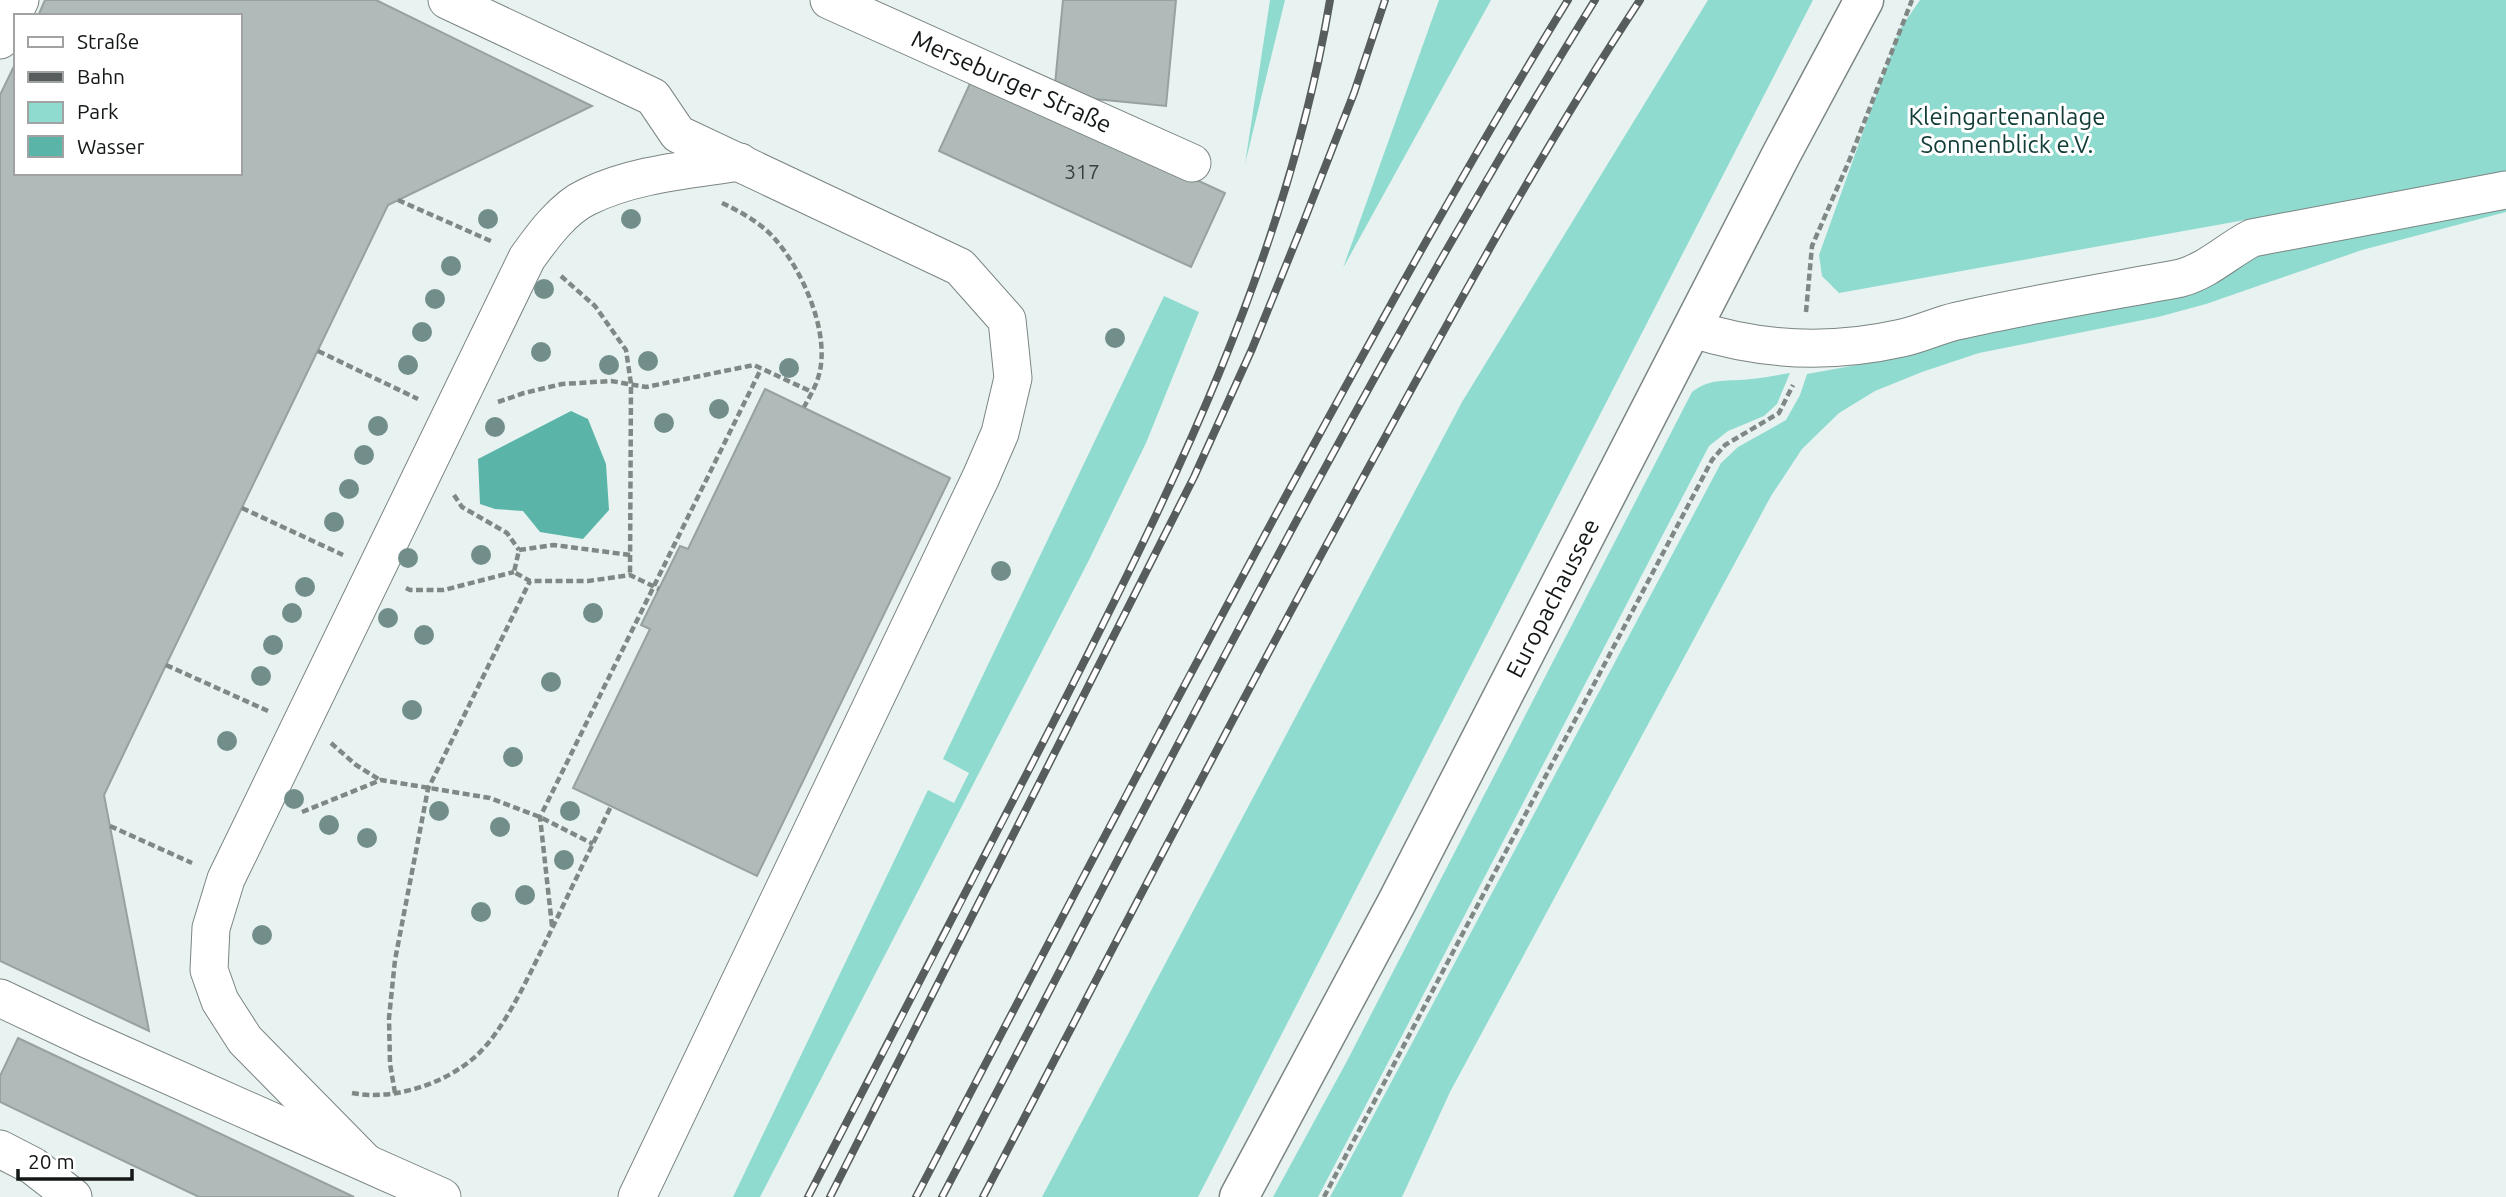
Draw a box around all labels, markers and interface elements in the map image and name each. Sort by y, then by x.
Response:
legend [14,14,242,175]
street label: Merseburger Straße [907,25,1116,138]
text: Straße [77,29,139,53]
text: Bahn [77,64,125,88]
text: Park [77,99,119,123]
park label: Kleingartenanlage Sonnenblick e.V. [1908,103,2106,158]
text: Wasser [77,134,145,158]
house number: 317 [1064,159,1100,183]
street label: Europachaussee [1501,514,1605,682]
scale bar [18,1138,131,1182]
text: 20 m [28,1149,75,1173]

